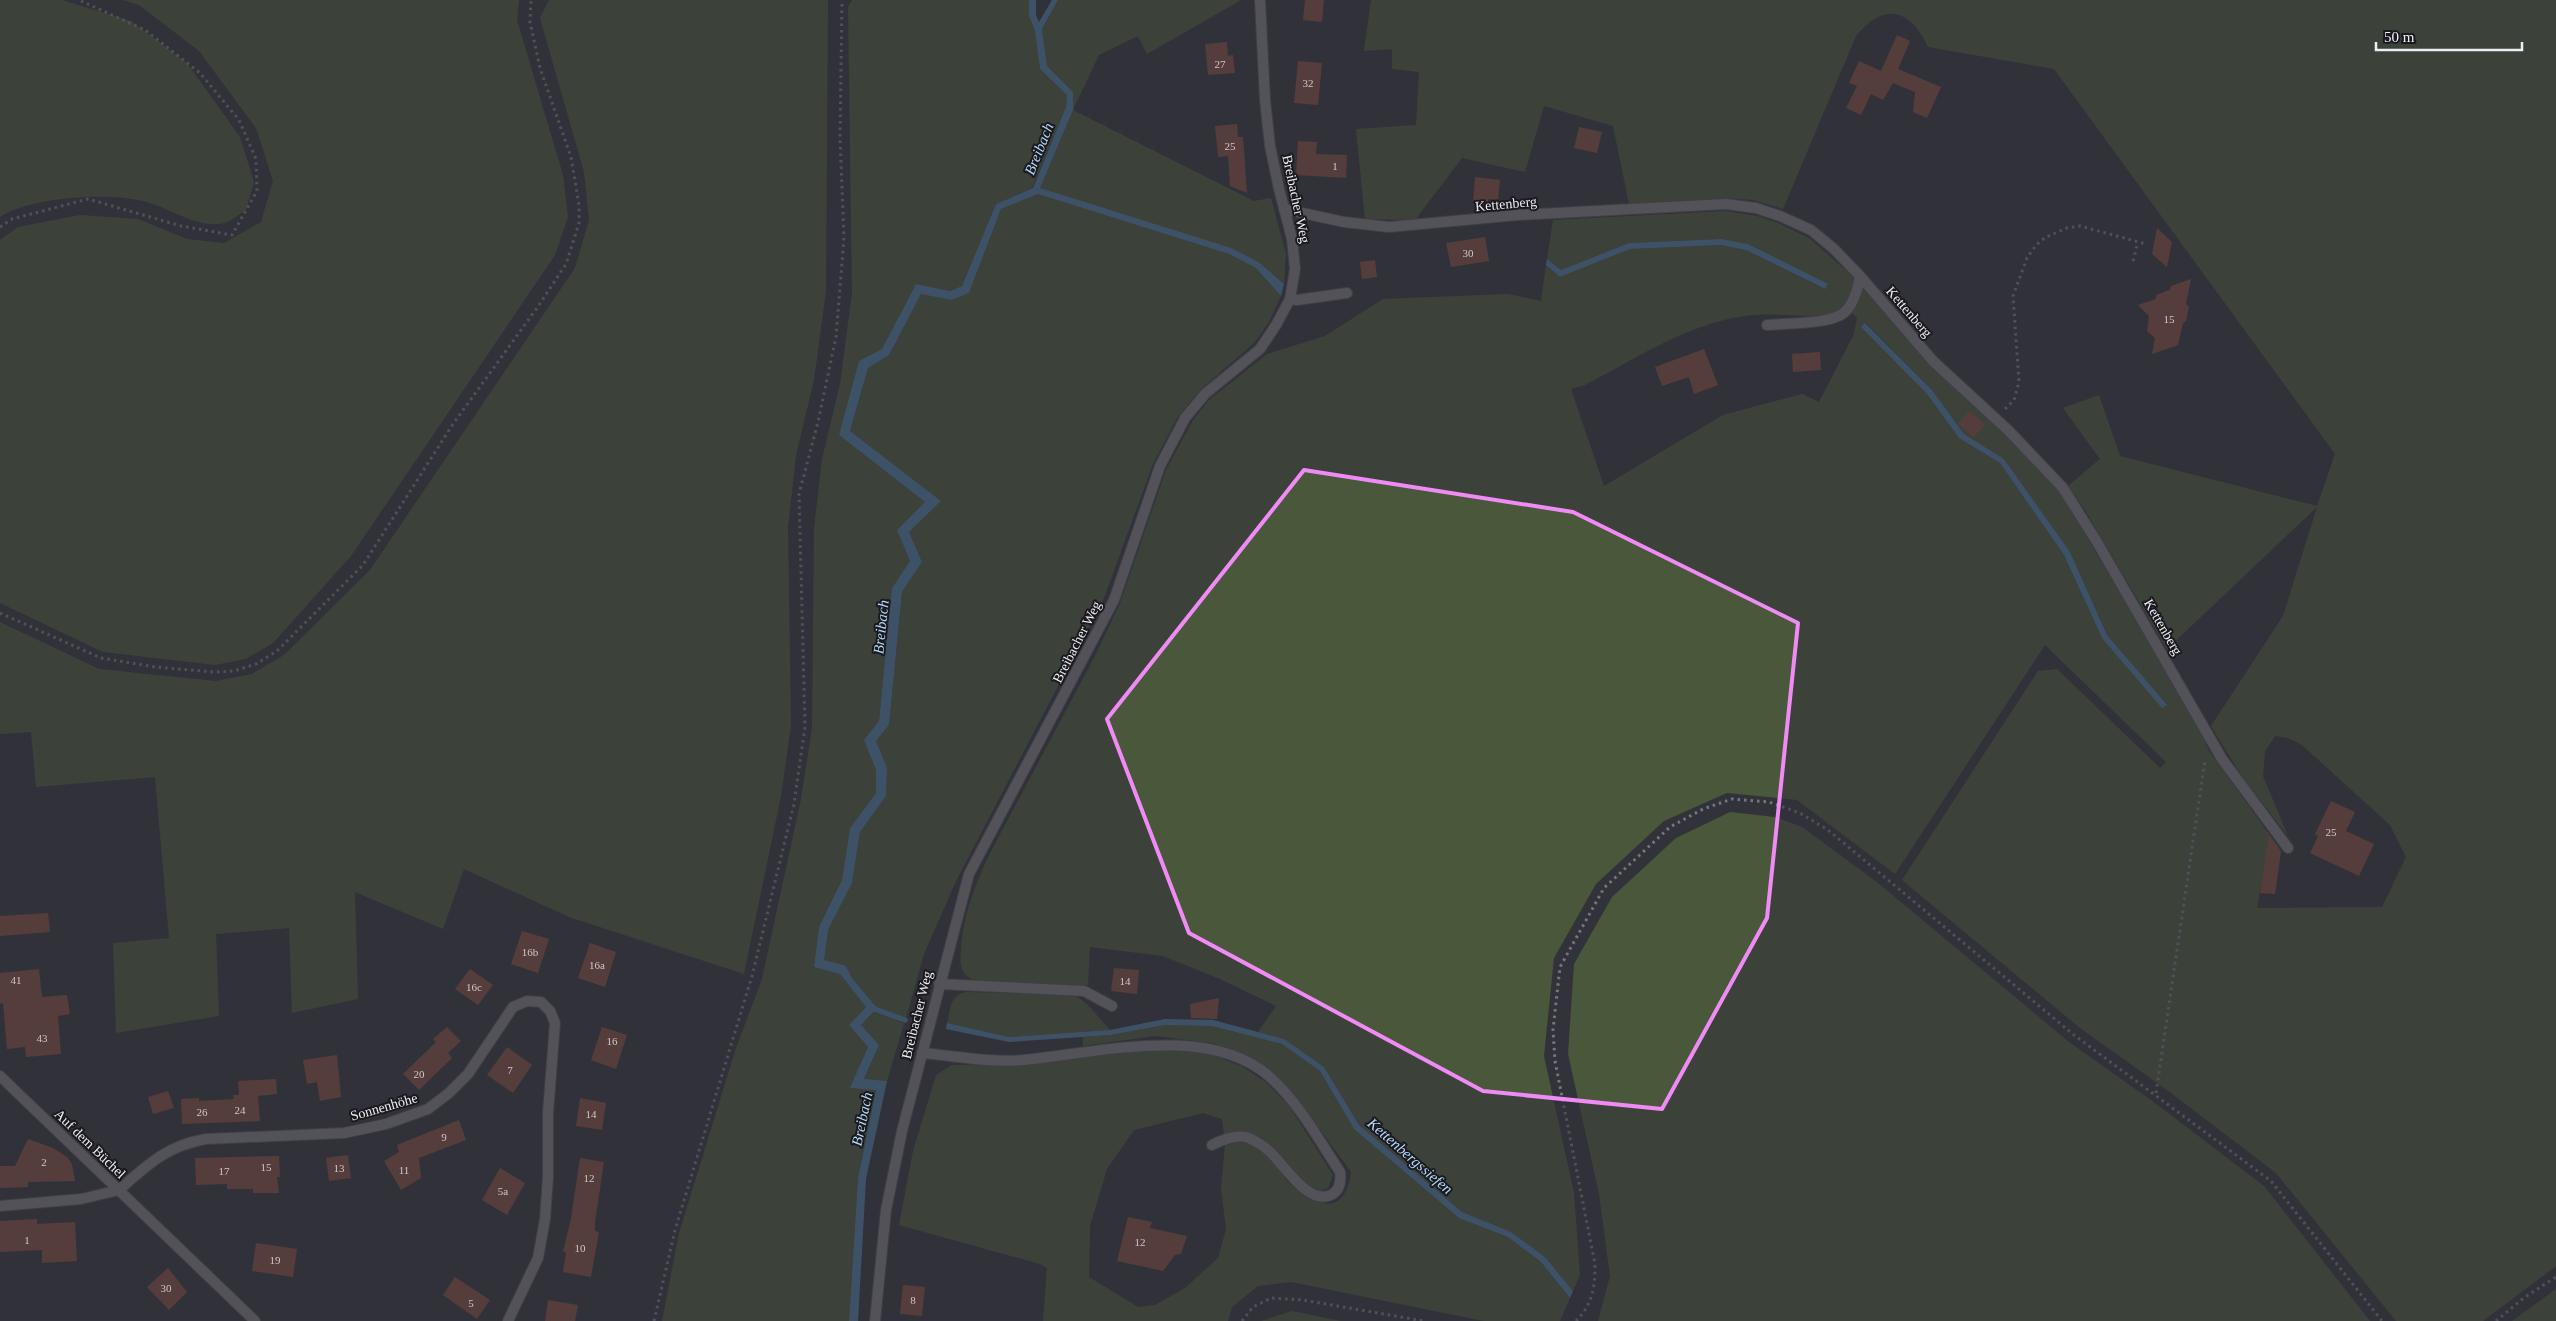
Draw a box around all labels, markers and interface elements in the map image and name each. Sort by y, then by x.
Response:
scale bar [2376,20,2522,52]
text: 50 m [2384,29,2415,45]
house number: 27 [1215,58,1226,70]
house number: 32 [1303,77,1314,89]
water label: Breibach [1021,121,1057,177]
house number: 25 [1225,140,1236,152]
street label: Breibacher Weg [1279,153,1313,245]
house number: 1 [1332,160,1338,172]
street label: Kettenberg [1474,194,1538,214]
house number: 30 [1463,247,1474,259]
street label: Kettenberg [1883,284,1935,340]
house number: 15 [2164,313,2175,325]
street label: Kettenberg [2141,596,2185,658]
water label: Breibach [870,599,892,655]
street label: Breibacher Weg [1050,599,1104,685]
house number: 25 [2326,826,2337,838]
house number: 16b [522,946,539,958]
house number: 16a [589,959,605,971]
street label: Breibacher Weg [899,970,935,1060]
house number: 41 [11,974,22,986]
house number: 14 [1120,975,1131,987]
house number: 16c [466,981,482,993]
house number: 43 [37,1032,48,1044]
house number: 16 [607,1035,618,1047]
house number: 7 [507,1064,513,1076]
house number: 20 [414,1068,425,1080]
street label: Sonnenhöhe [349,1090,419,1124]
water label: Breibach [849,1091,875,1147]
house number: 24 [235,1104,246,1116]
street label: Auf dem Büchel [52,1106,129,1182]
house number: 26 [197,1106,208,1118]
house number: 14 [586,1108,597,1120]
water label: Kettenbergssiefen [1364,1114,1456,1197]
house number: 9 [441,1131,447,1143]
house number: 2 [41,1156,47,1168]
house number: 15 [261,1161,272,1173]
house number: 13 [334,1162,345,1174]
house number: 11 [399,1164,409,1176]
house number: 17 [219,1165,230,1177]
house number: 12 [584,1172,595,1184]
house number: 5a [498,1185,508,1197]
house number: 1 [24,1234,30,1246]
house number: 12 [1135,1236,1146,1248]
house number: 10 [575,1242,586,1254]
house number: 19 [270,1254,281,1266]
house number: 30 [161,1282,172,1294]
house number: 8 [910,1294,916,1306]
house number: 5 [468,1297,474,1309]

